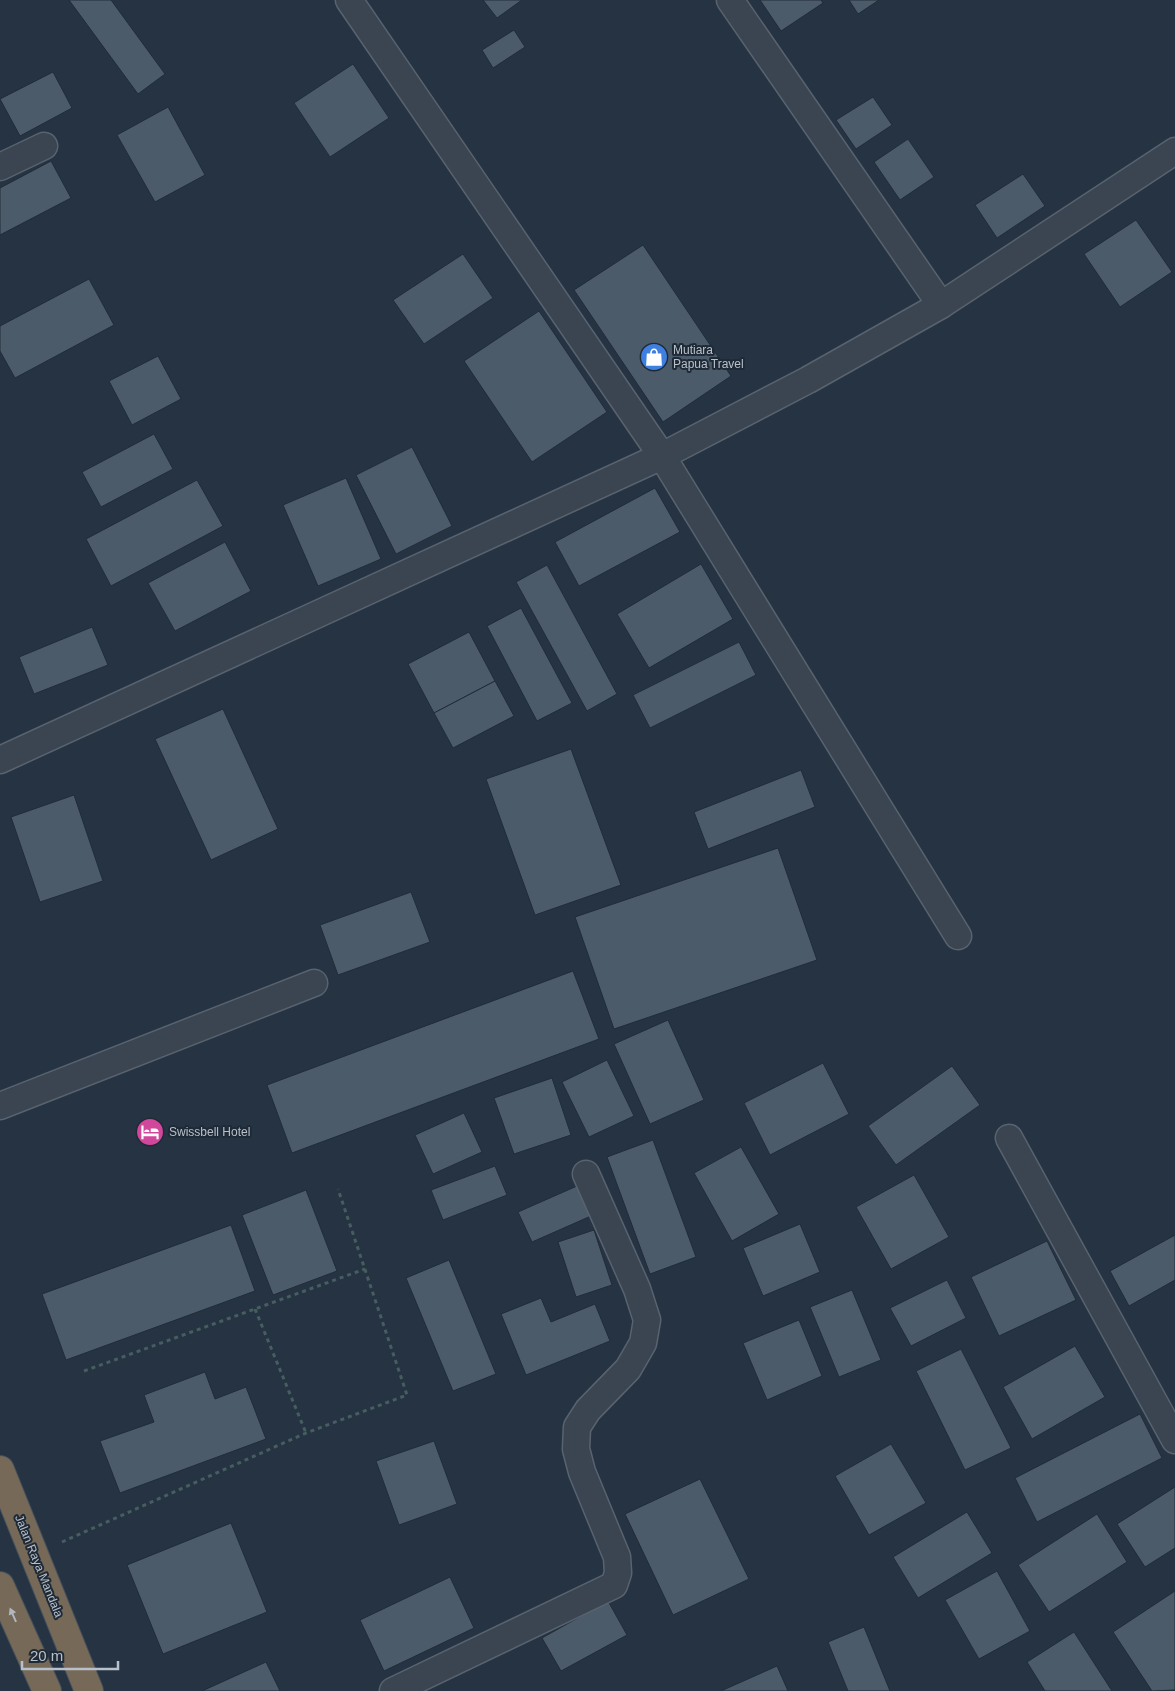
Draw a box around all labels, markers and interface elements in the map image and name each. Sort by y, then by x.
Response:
shop icon: Mutiara Papua Travel [639,342,669,372]
place label: Mutiara Papua Travel [673,343,744,371]
hotel icon: Swissbell Hotel [135,1117,165,1147]
place label: Swissbell Hotel [169,1125,250,1139]
street label: Jalan Raya Mandala [12,1513,66,1620]
one-way arrow [8,1608,16,1622]
scale bar [22,1638,119,1670]
text: 20 m [30,1647,63,1664]

